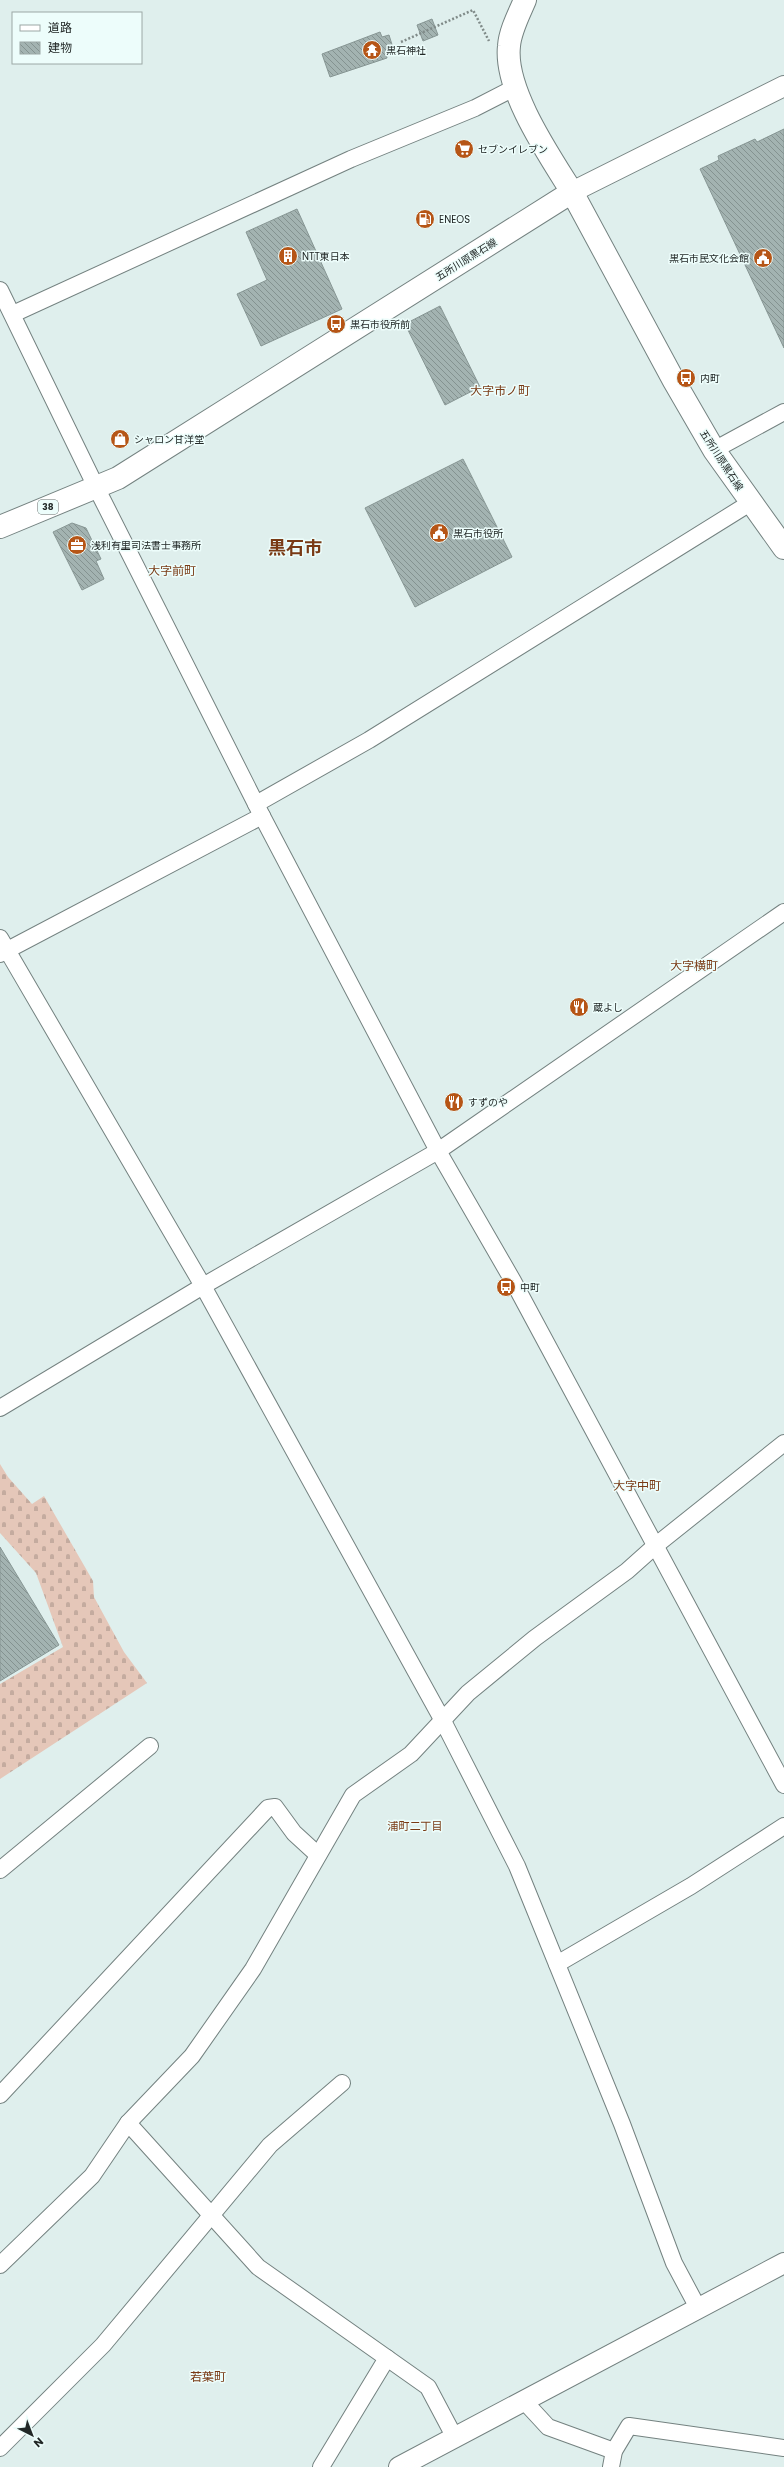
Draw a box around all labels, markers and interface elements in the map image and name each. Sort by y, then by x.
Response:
legend [12,12,142,64]
text: 道路 [48,19,72,36]
text: 建物 [48,39,72,56]
temple icon: 黒石神社 [361,39,383,61]
place label: 黒石神社 [386,43,426,58]
supermarket icon: セブンイレブン [453,138,475,160]
place label: セブンイレブン [478,142,548,157]
fuel station icon: ENEOS [414,208,436,230]
place label: ENEOS [439,212,470,227]
street label: 五所川原黒石線 [433,235,500,284]
building icon: NTT東日本 [277,245,299,267]
public building icon: 黒石市民文化会館 [752,247,774,269]
place label: NTT東日本 [302,249,350,264]
place label: 黒石市民文化会館 [669,251,749,266]
bus stop icon: 黒石市役所前 [325,313,347,335]
place label: 黒石市役所前 [350,317,410,332]
bus stop icon: 内町 [675,367,697,389]
place label: 内町 [700,371,720,386]
district label: 大字市ノ町 [470,382,530,399]
street label: 五所川原黒石線 [696,427,747,494]
shop icon: シャロン甘洋堂 [109,428,131,450]
place label: シャロン甘洋堂 [134,432,204,447]
road number: 38 [38,500,58,514]
public building icon: 黒石市役所 [428,522,450,544]
place label: 黒石市役所 [453,526,503,541]
office icon: 浅利有里司法書士事務所 [66,534,88,556]
district label: 黒石市 [268,535,322,560]
place label: 浅利有里司法書士事務所 [91,538,201,553]
district label: 大字前町 [148,562,196,579]
district label: 大字横町 [670,957,718,974]
restaurant icon: 蔵よし [568,996,590,1018]
place label: 蔵よし [593,1000,623,1015]
restaurant icon: すずのや [443,1091,465,1113]
place label: すずのや [468,1095,508,1110]
bus stop icon: 中町 [495,1276,517,1298]
place label: 中町 [520,1280,540,1295]
district label: 大字中町 [613,1477,661,1494]
district label: 浦町二丁目 [388,1818,443,1834]
district label: 若葉町 [190,2368,226,2385]
north arrow [12,2415,52,2455]
text: N [30,2434,47,2451]

